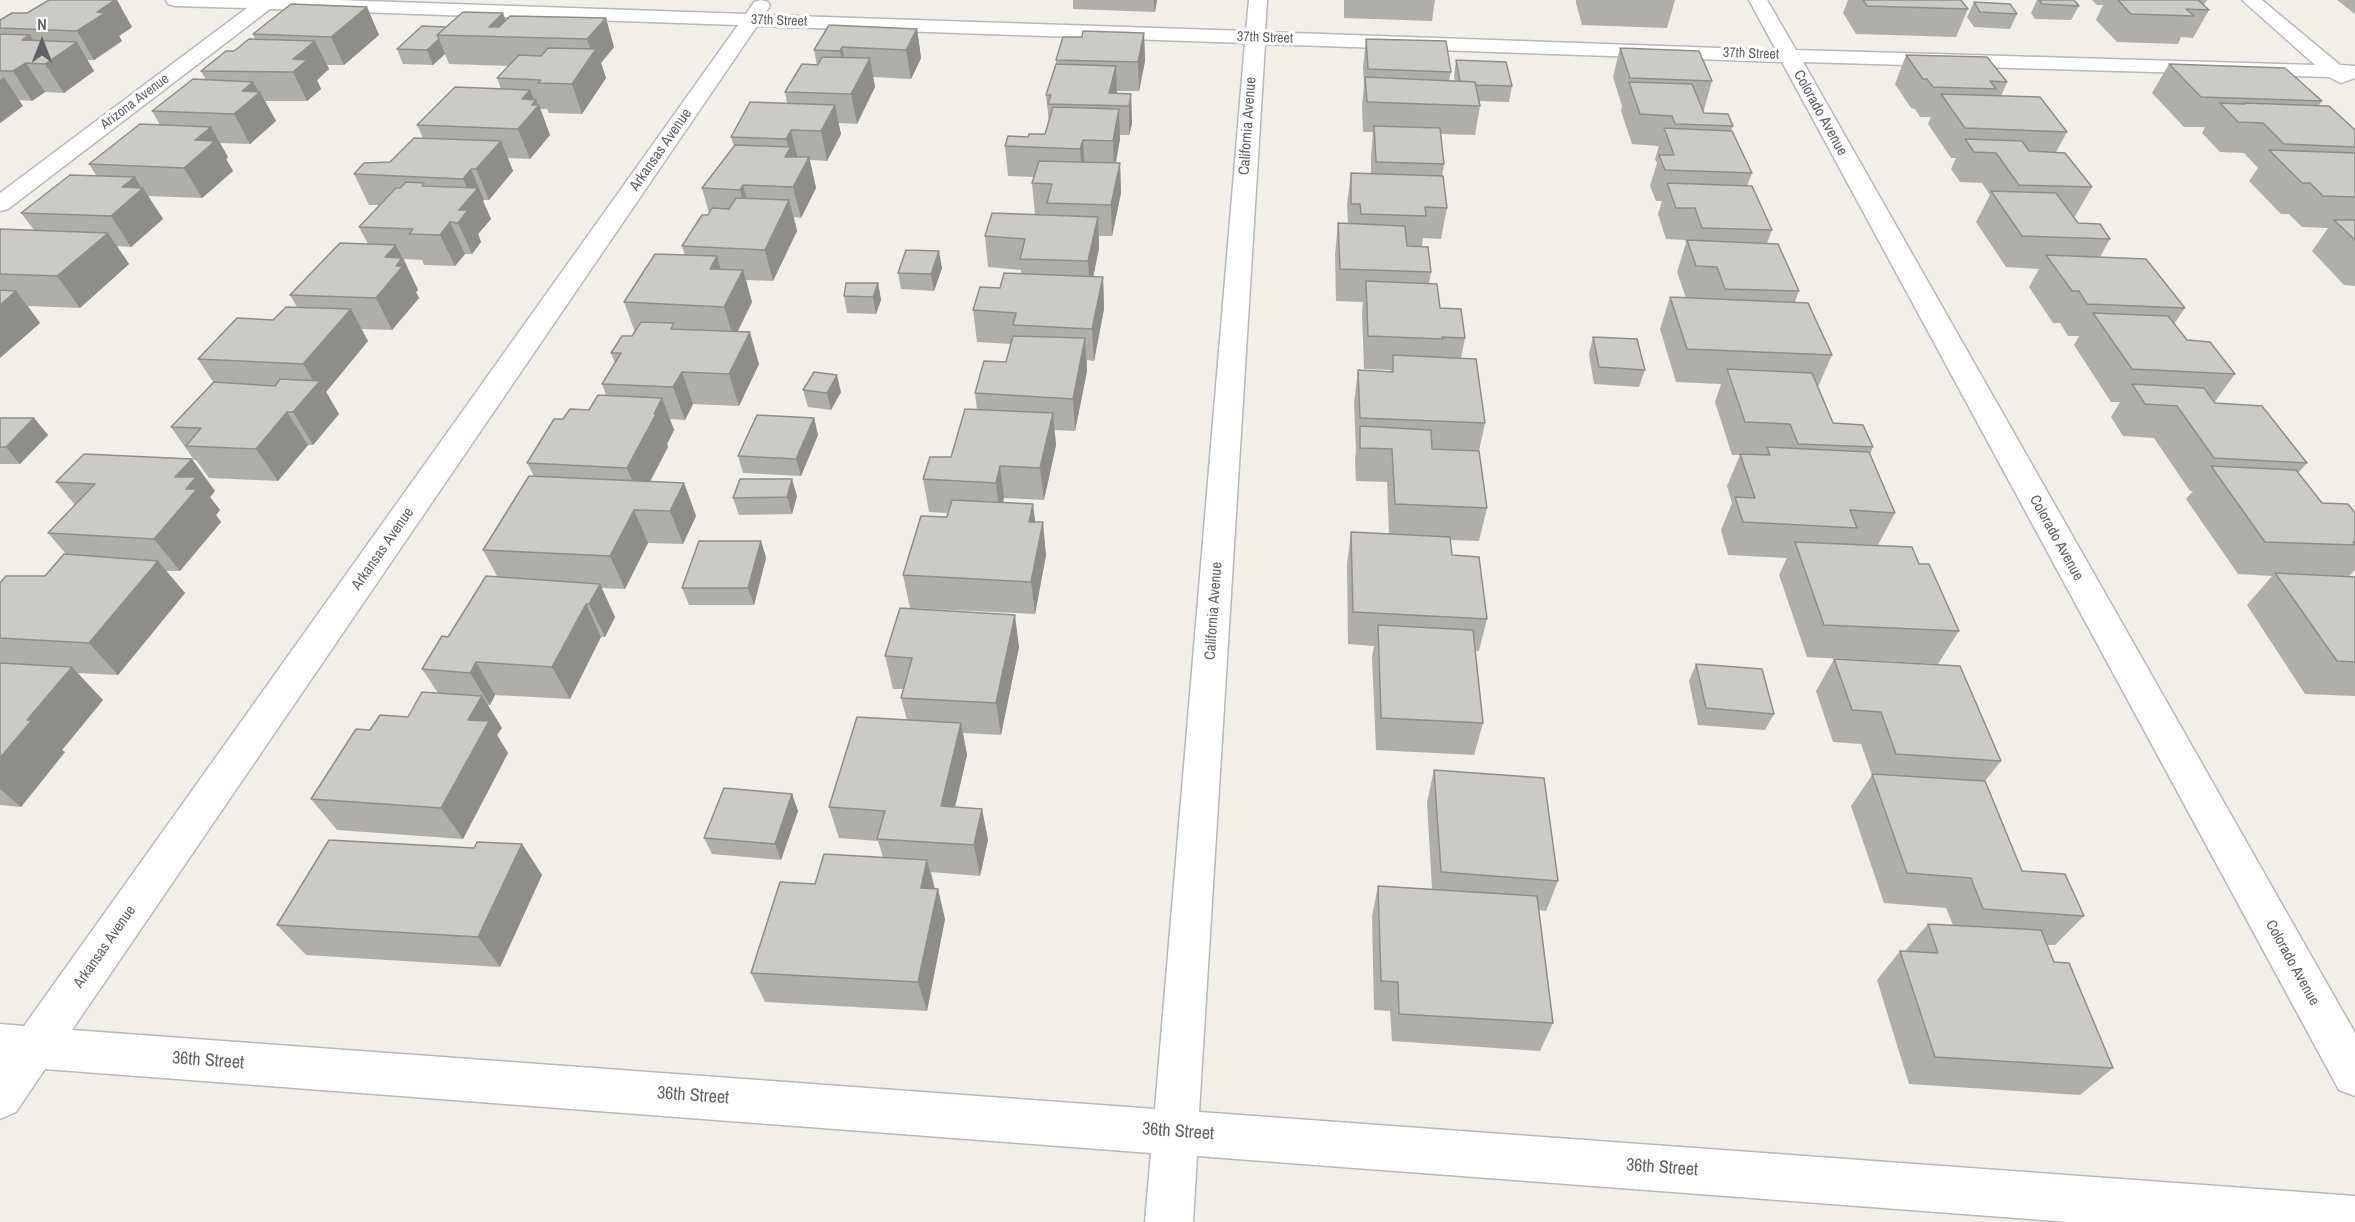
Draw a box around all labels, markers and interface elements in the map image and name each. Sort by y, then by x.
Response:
north arrow [12,12,72,72]
street label: 37th Street [751,12,807,30]
text: N [37,13,47,35]
street label: 37th Street [1237,29,1293,47]
street label: 37th Street [1723,45,1779,63]
street label: Colorado Avenue [1789,67,1851,159]
street label: Arizona Avenue [97,71,173,133]
street label: California Avenue [1236,76,1260,176]
street label: Arkansas Avenue [626,105,696,195]
street label: Colorado Avenue [2025,492,2087,584]
street label: Arkansas Avenue [348,504,418,594]
street label: California Avenue [1202,561,1226,661]
street label: Arkansas Avenue [70,902,140,992]
street label: Colorado Avenue [2261,917,2323,1009]
street label: 36th Street [171,1048,245,1074]
street label: 36th Street [656,1083,730,1109]
street label: 36th Street [1141,1119,1215,1145]
street label: 36th Street [1625,1155,1699,1181]

